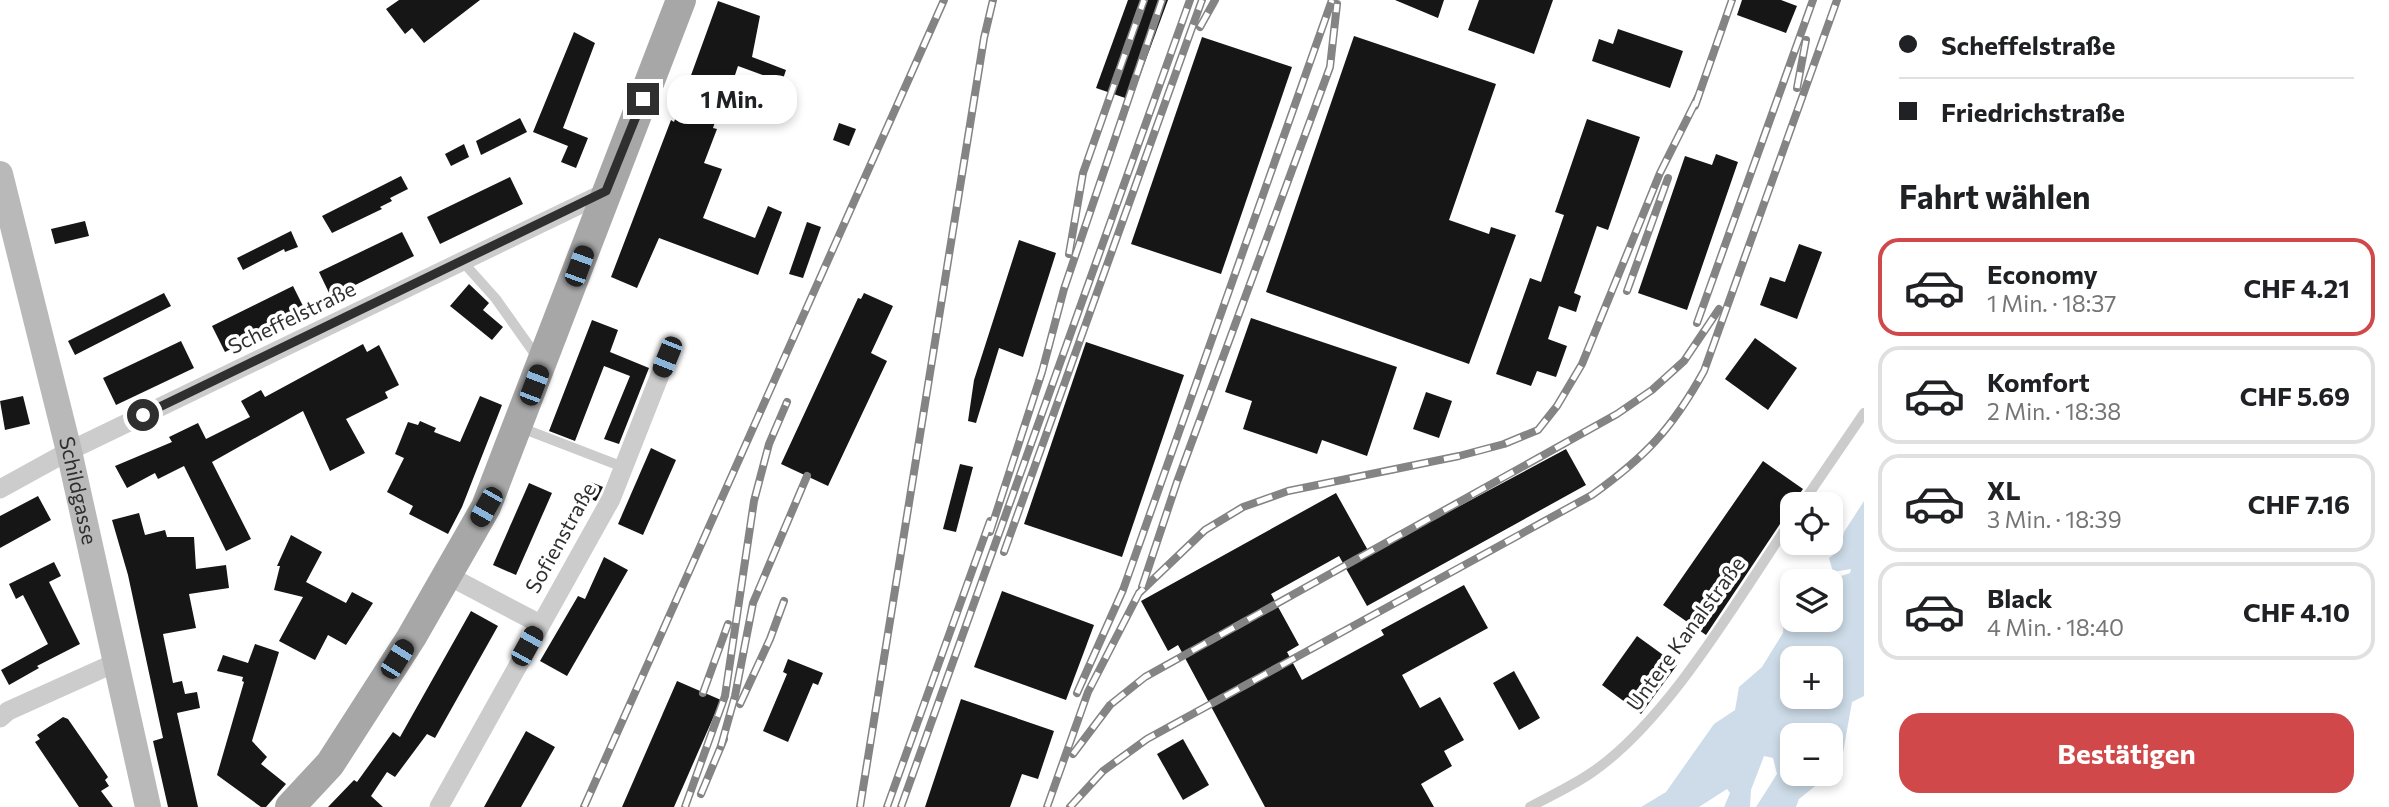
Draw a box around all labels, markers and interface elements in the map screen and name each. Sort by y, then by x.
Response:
text: Scheffelstraße [1941,29,2116,60]
callout: 1 Min. [668,74,797,124]
route end [627,83,659,115]
text: 1 Min. [701,85,763,113]
text: Friedrichstraße [1941,96,2125,127]
text: Fahrt wählen [1899,176,2091,216]
car [562,243,597,289]
icon: car [1903,256,1966,319]
text: Economy [1987,258,2098,289]
text: CHF 4.21 [2243,272,2350,303]
street label: Scheffelstraße [224,275,359,358]
text: 1 Min. · 18:37 [1987,289,2116,317]
car [650,334,685,380]
car [517,362,552,408]
icon: car [1903,364,1966,427]
text: Komfort [1987,366,2090,397]
text: CHF 5.69 [2240,380,2350,411]
text: 2 Min. · 18:38 [1987,397,2121,425]
route start [127,399,159,431]
street label: Schildgasse [55,434,103,547]
icon: car [1903,472,1966,535]
text: XL [1987,474,2021,505]
street label: Sofienstraße [519,478,600,597]
car [467,484,506,530]
text: CHF 7.16 [2248,488,2350,519]
map controls [1780,492,1843,786]
button: locate [1780,492,1843,555]
text: 3 Min. · 18:39 [1987,505,2122,533]
street label: Untere Kanalstraße [1620,551,1749,715]
button: layers [1780,569,1843,632]
icon: car [1903,580,1966,643]
text: Black [1987,582,2053,613]
text: CHF 4.10 [2243,596,2350,627]
text: 4 Min. · 18:40 [1987,613,2124,641]
car [508,623,547,669]
car [377,636,418,682]
button: + [1780,646,1843,709]
button: Bestätigen [1899,713,2354,793]
button: − [1780,723,1843,786]

